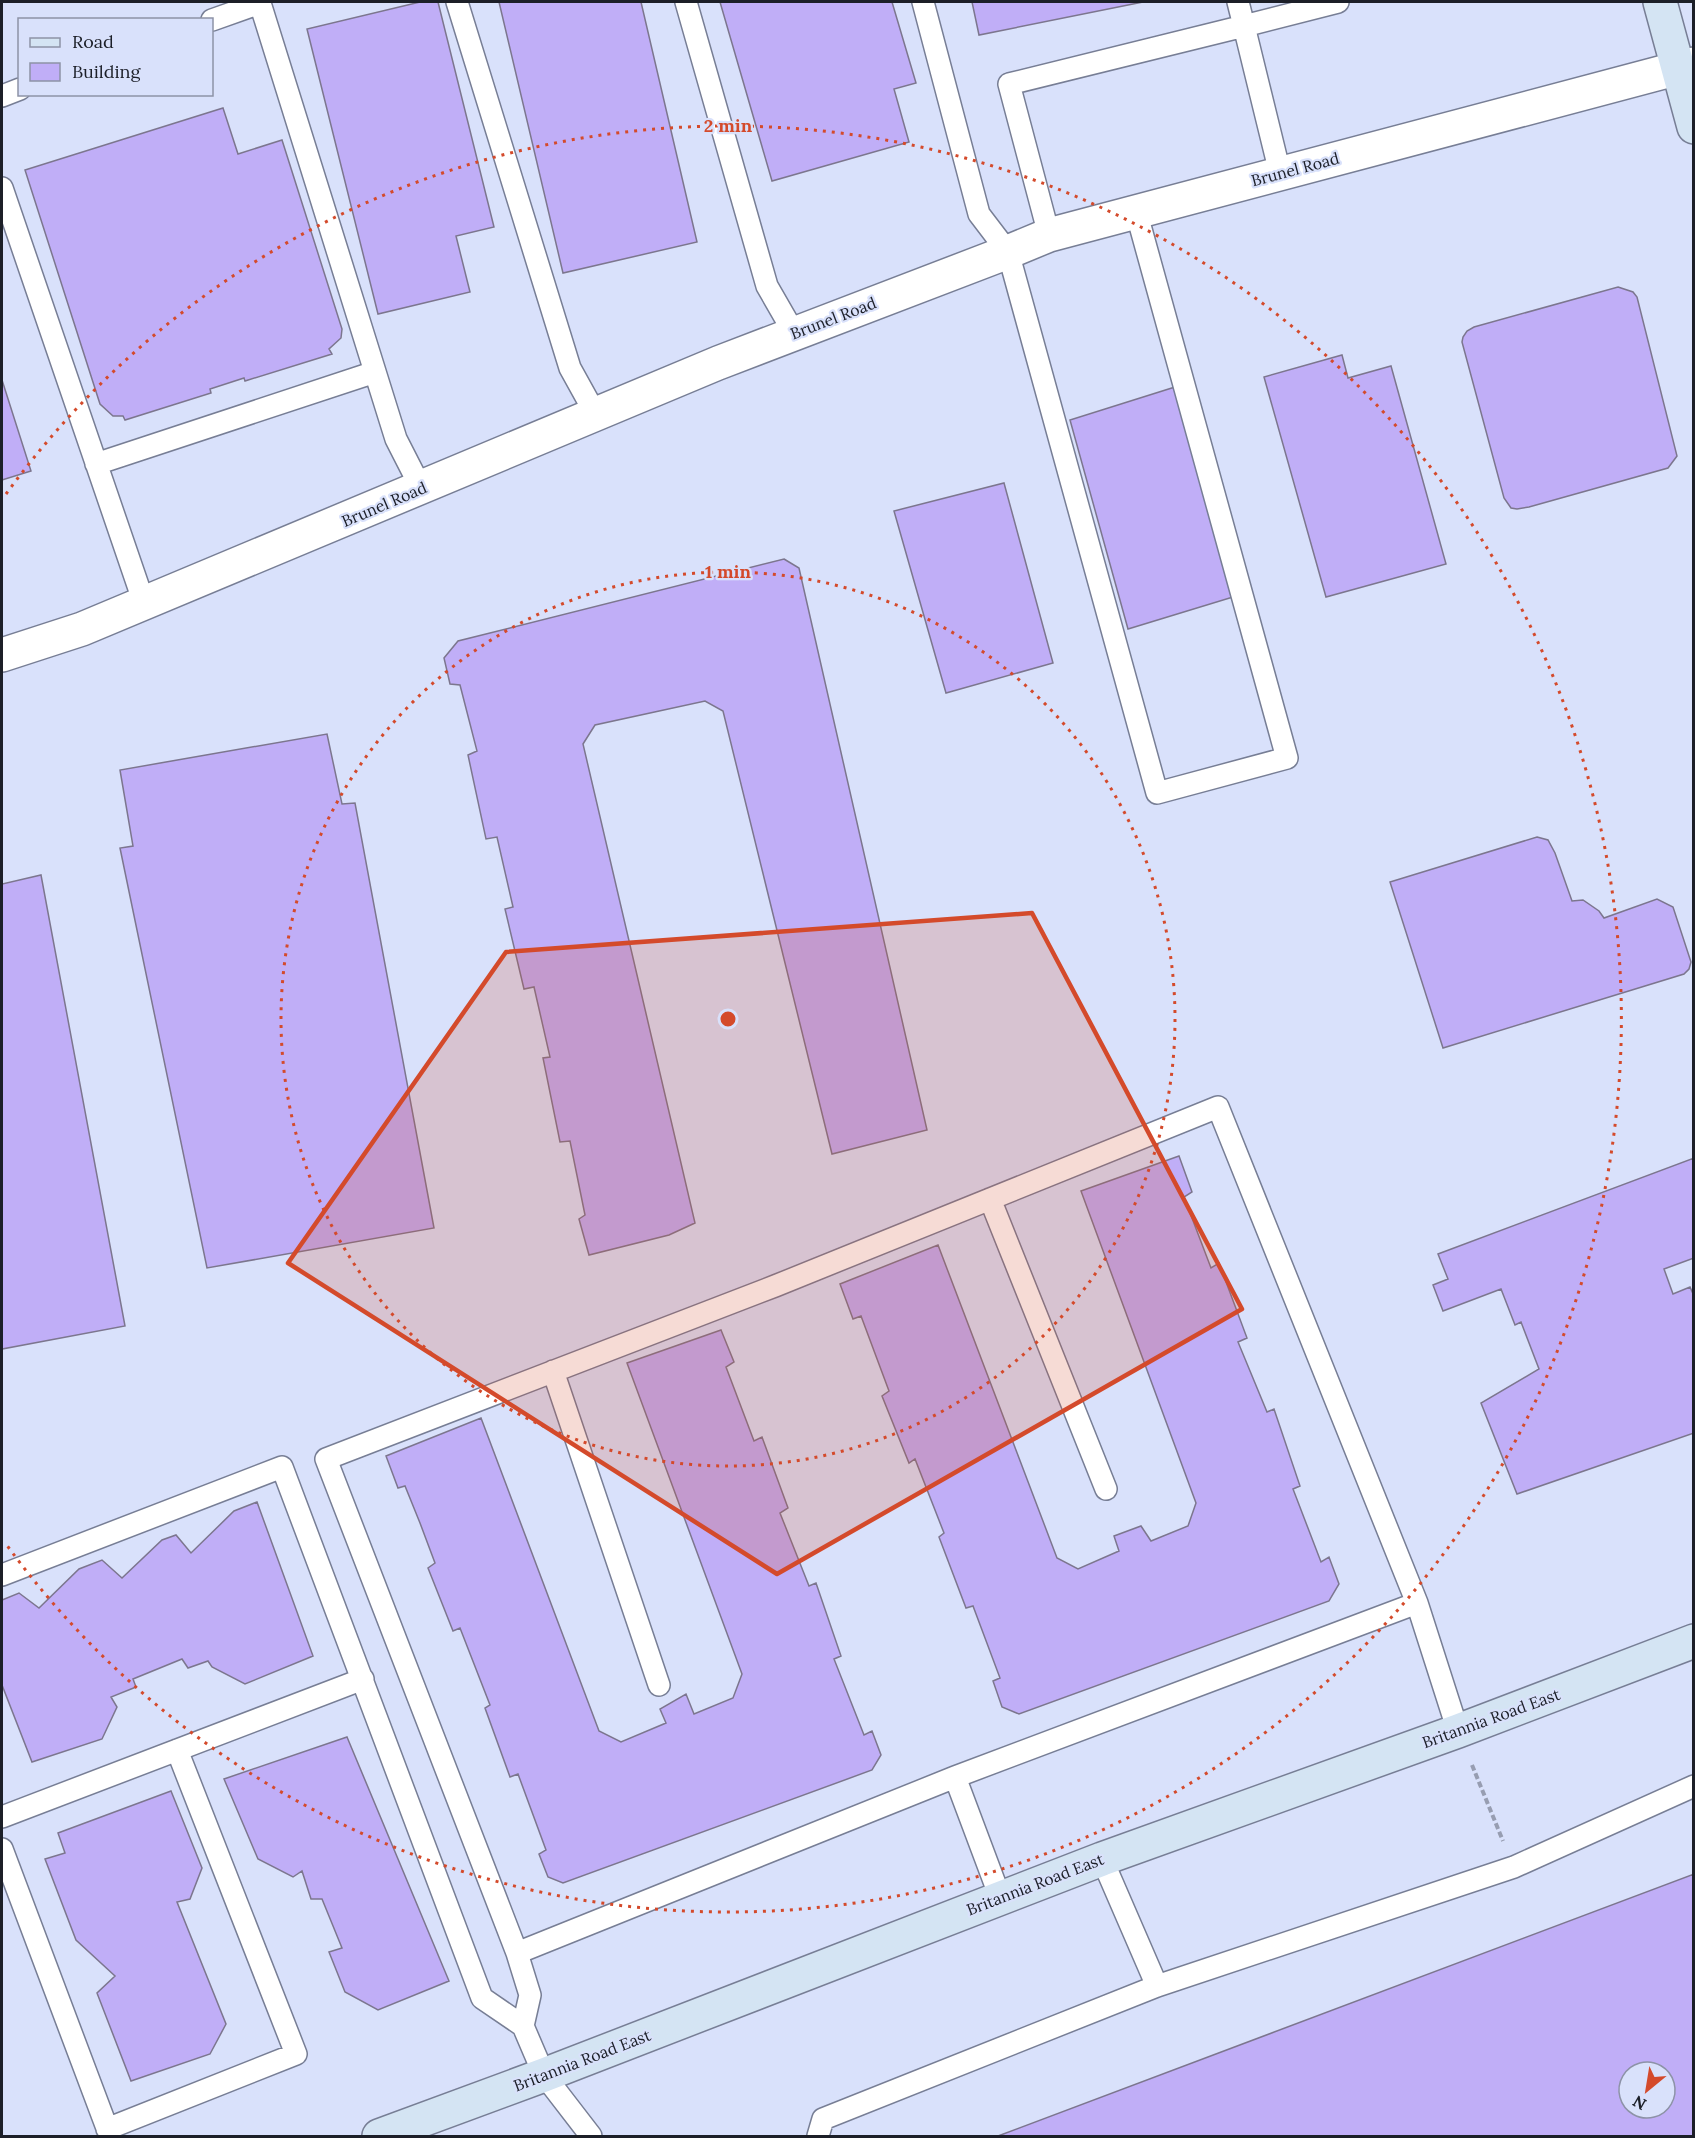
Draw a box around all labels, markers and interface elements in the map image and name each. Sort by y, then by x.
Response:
legend [18,18,213,96]
text: Road [72,30,114,53]
text: Building [72,60,142,83]
text: 2 min [704,114,753,137]
street label: Brunel Road [1249,148,1342,190]
street label: Brunel Road [787,292,879,344]
street label: Brunel Road [338,477,430,531]
text: 1 min [705,560,751,583]
centre of rings [718,1009,738,1029]
street label: Britannia Road East [1419,1683,1564,1752]
street label: Britannia Road East [964,1848,1107,1919]
street label: Britannia Road East [511,2024,654,2095]
north arrow [1617,2060,1677,2120]
text: N [1629,2091,1650,2115]

